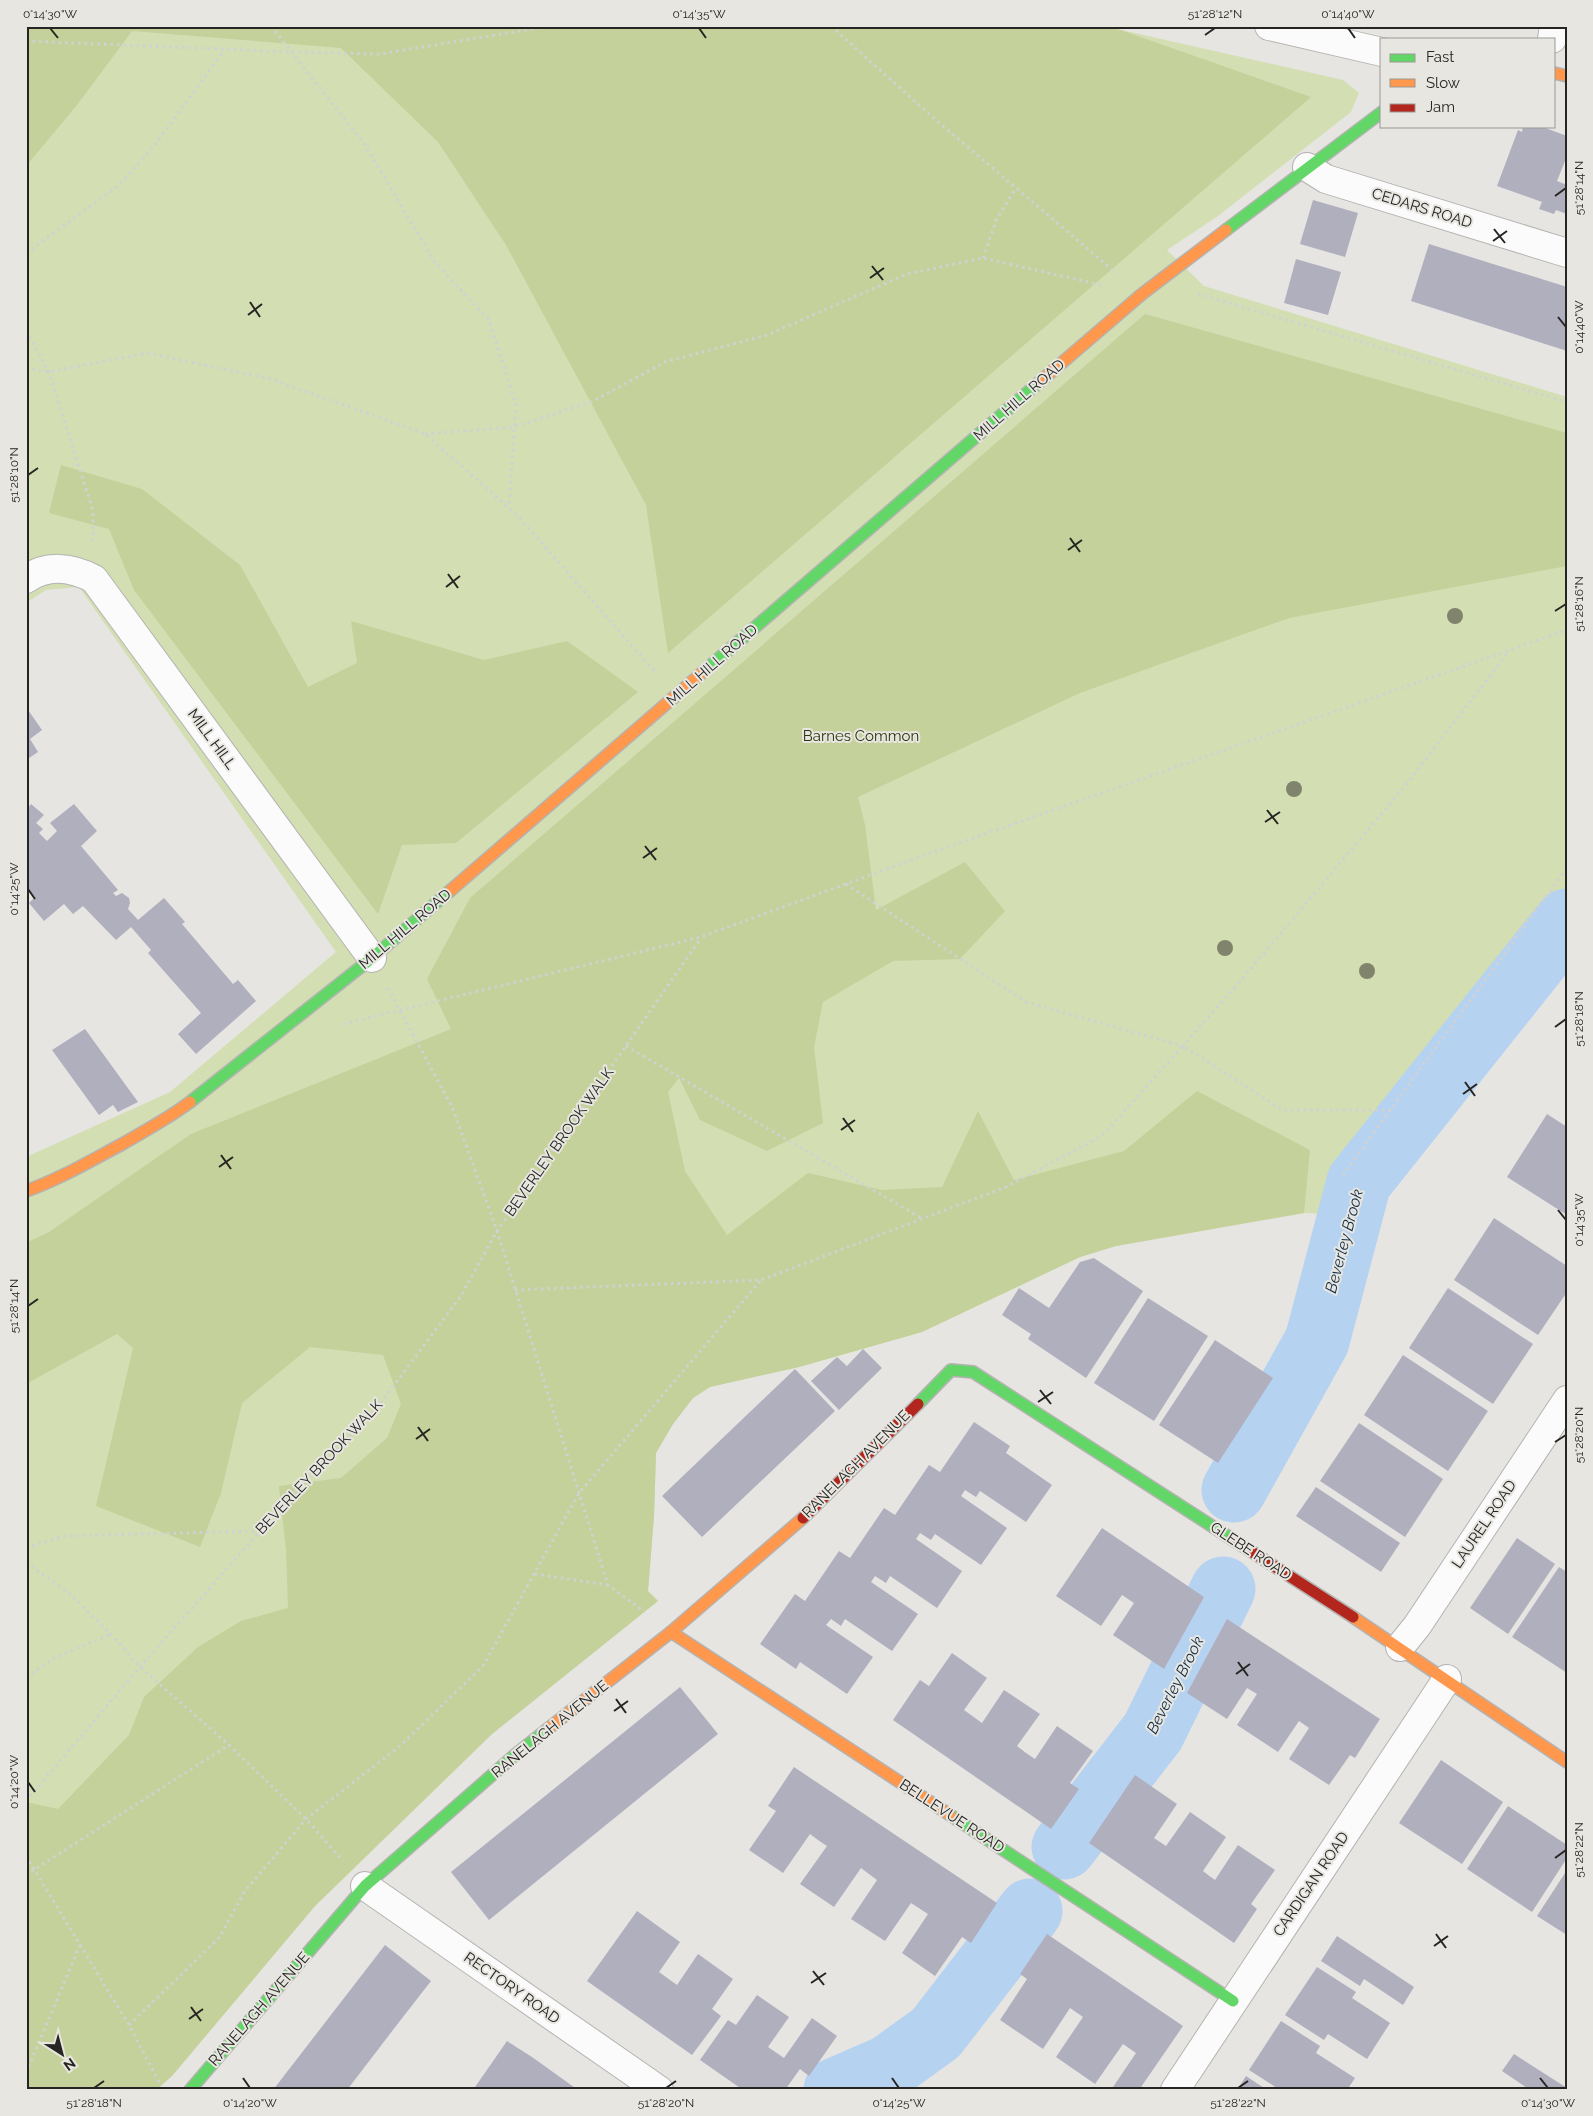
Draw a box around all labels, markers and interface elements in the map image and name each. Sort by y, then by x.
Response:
text: 0°14'30"W [23,7,77,21]
text: 0°14'35"W [672,7,726,21]
text: 51°28'12"N [1188,7,1242,21]
text: 0°14'40"W [1321,7,1375,21]
legend [1380,38,1556,128]
text: Fast [1426,48,1454,66]
text: Slow [1426,74,1460,92]
text: Jam [1426,98,1455,116]
text: 51°28'14"N [1572,161,1586,215]
street label: CEDARS ROAD [1370,184,1475,232]
text: 0°14'40"W [1572,300,1586,354]
street label: MILL HILL ROAD [970,355,1068,445]
text: 51°28'10"N [7,447,21,503]
text: 51°28'16"N [1572,576,1586,632]
street label: MILL HILL ROAD [663,620,761,710]
street label: MILL HILL [184,705,240,773]
park label: Barnes Common [803,727,919,745]
text: 0°14'25"W [7,862,21,916]
street label: MILL HILL ROAD [355,885,455,973]
text: 51°28'18"N [1572,991,1586,1047]
street label: BEVERLEY BROOK WALK [501,1064,617,1220]
water label: Beverley Brook [1321,1187,1367,1295]
text: 0°14'35"W [1572,1193,1586,1247]
text: 51°28'14"N [7,1279,21,1333]
street label: BEVERLEY BROOK WALK [252,1396,386,1538]
street label: RANELAGH AVENUE [798,1406,914,1522]
text: 51°28'20"N [1572,1407,1586,1463]
street label: LAUREL ROAD [1448,1476,1520,1571]
street label: GLEBE ROAD [1207,1518,1295,1584]
water label: Beverley Brook [1142,1633,1208,1737]
street label: RANELAGH AVENUE [488,1676,612,1782]
text: 0°14'20"W [7,1755,21,1809]
street label: BELLEVUE ROAD [896,1775,1008,1857]
text: 51°28'22"N [1572,1822,1586,1878]
street label: CARDIGAN ROAD [1269,1828,1353,1940]
street label: RANELAGH AVENUE [205,1948,313,2070]
street label: RECTORY ROAD [461,1948,564,2028]
north arrow [38,2028,88,2078]
text: N [61,2055,79,2074]
text: 51°28'18"N [66,2096,122,2110]
text: 0°14'20"W [223,2096,277,2110]
text: 51°28'20"N [638,2096,694,2110]
text: 0°14'25"W [872,2096,926,2110]
text: 51°28'22"N [1210,2096,1266,2110]
text: 0°14'30"W [1521,2096,1575,2110]

